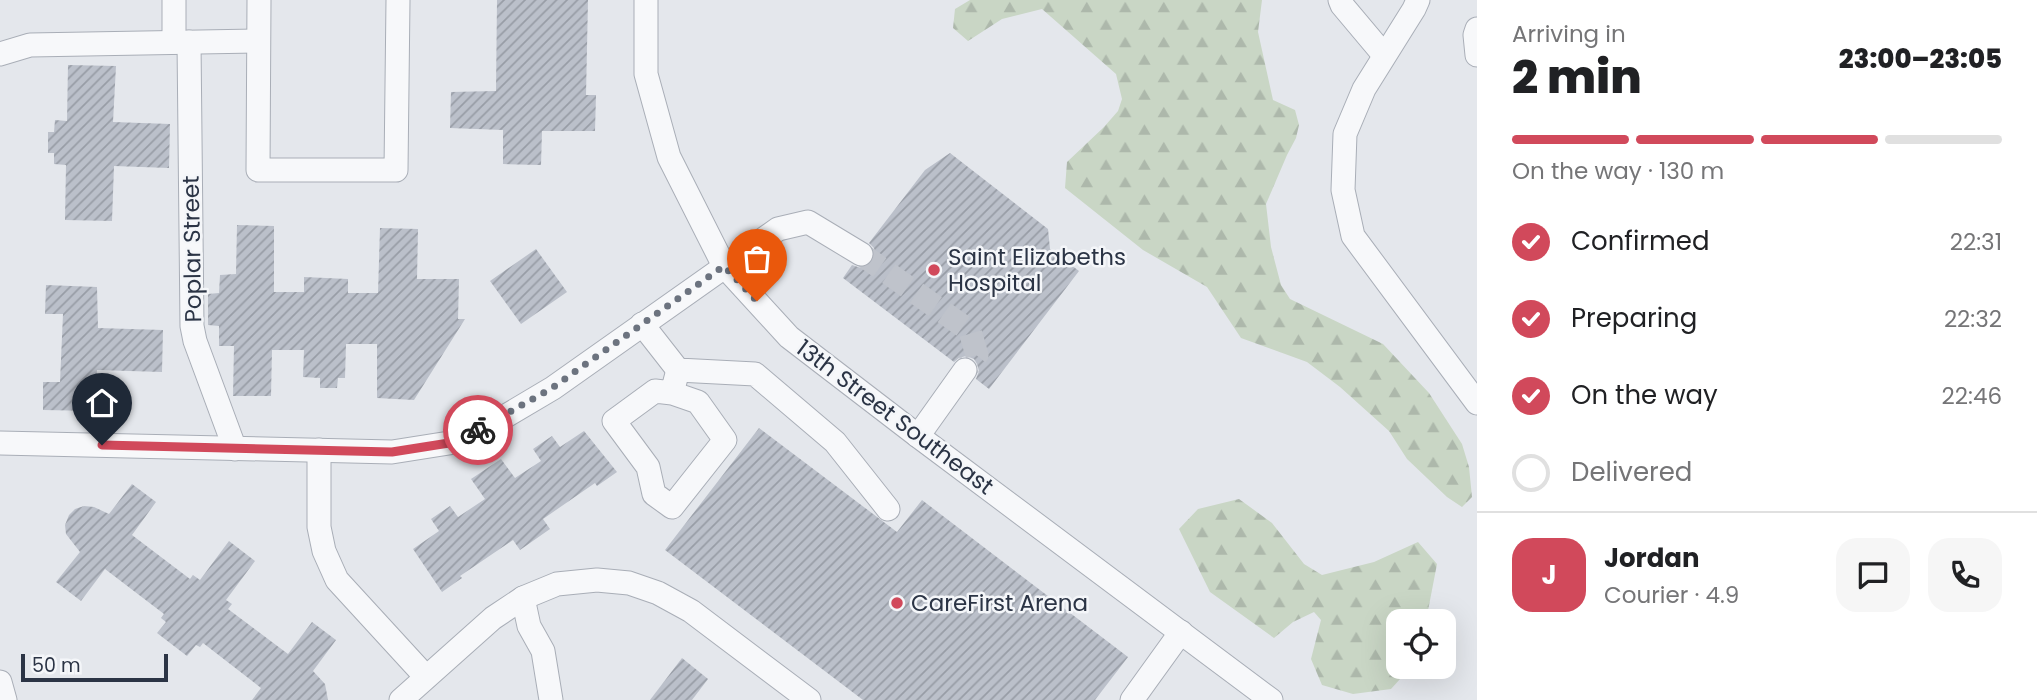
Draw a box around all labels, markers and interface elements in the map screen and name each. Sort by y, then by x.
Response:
text: Arriving in [1512,18,1626,50]
text: 23:00–23:05 [1839,41,2002,77]
text: 2 min [1512,45,1642,109]
text: On the way · 130 m [1512,155,1724,187]
street label: Poplar Street [175,175,209,323]
icon: check [1512,223,1550,261]
text: Confirmed [1571,223,1709,259]
text: 22:31 [1950,226,2002,258]
pin [727,229,787,301]
icon: bag [738,240,776,278]
place label: Saint Elizabeths Hospital [948,241,1126,299]
marker: Saint Elizabeths Hospital [926,262,942,278]
icon: check [1512,300,1550,338]
text: Preparing [1571,300,1697,336]
text: 22:32 [1944,303,2002,335]
street label: 13th Street Southeast [790,332,1000,502]
pin [72,373,132,445]
icon: check [1512,377,1550,415]
text: On the way [1571,377,1718,413]
text: 22:46 [1942,380,2002,412]
icon: home [83,384,121,422]
courier [443,395,513,465]
icon: bike [459,411,497,449]
text: Delivered [1571,454,1692,490]
button: chat [1836,538,1910,612]
button: phone [1928,538,2002,612]
text: Jordan [1604,540,1700,576]
text: J [1541,557,1557,593]
text: Courier · 4.9 [1604,579,1739,611]
place label: CareFirst Arena [911,587,1088,619]
marker: CareFirst Arena [889,595,905,611]
map controls [1386,609,1456,679]
button: locate [1386,609,1456,679]
scale bar [21,651,168,683]
text: 50 m [32,652,81,679]

